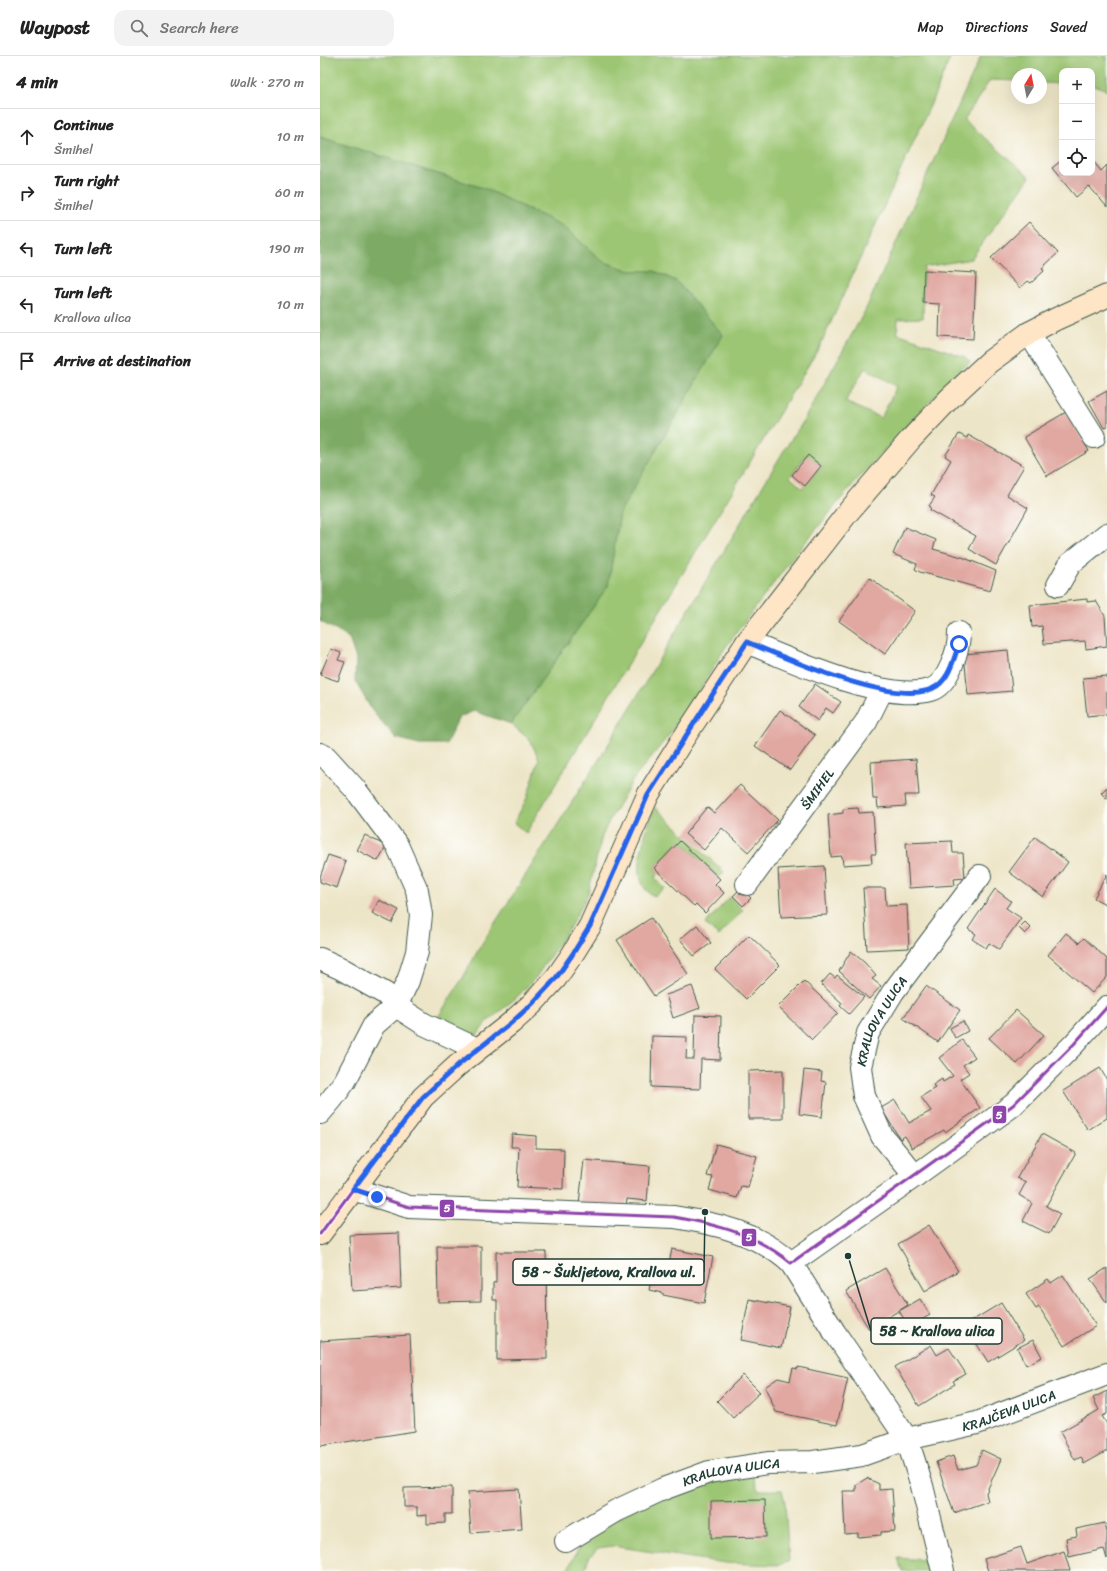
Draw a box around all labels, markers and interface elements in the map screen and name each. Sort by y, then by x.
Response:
search box [114,10,394,46]
text: Waypost [20,11,90,44]
text: Search here [160,15,239,41]
text: Map [917,15,943,40]
text: Directions [965,15,1028,40]
text: Saved [1050,15,1087,40]
icon: search [128,17,150,39]
text: 4 min [16,67,58,97]
north arrow [1011,68,1047,104]
map controls [1059,68,1095,176]
button: + [1059,68,1095,104]
text: Walk · 270 m [230,71,304,94]
button: − [1059,104,1095,140]
text: Continue [54,112,114,138]
text: 10 m [277,125,304,148]
icon: ahead [16,126,38,148]
text: Šmihel [54,138,93,161]
button: locate [1059,140,1095,176]
text: Turn right [54,168,119,194]
text: 60 m [275,181,304,204]
icon: right [16,182,38,204]
text: Šmihel [54,194,93,217]
text: Turn left [54,236,112,262]
text: 190 m [269,237,304,260]
icon: left [16,238,38,260]
text: Turn left [54,280,112,306]
text: 10 m [277,293,304,316]
icon: left [16,294,38,316]
text: Krallova ulica [54,306,131,329]
text: Arrive at destination [54,348,191,374]
icon: arrive [16,350,38,372]
route start [950,635,968,653]
street label: ŠMIHEL [794,764,840,815]
street label: KRALLOVA ULICA [850,971,913,1069]
line badge: 5 [992,1105,1007,1124]
text: 5 [996,1106,1003,1125]
route end [368,1188,386,1206]
line badge: 5 [439,1199,455,1218]
text: 5 [444,1199,451,1218]
line badge: 5 [741,1228,757,1247]
text: 5 [746,1228,753,1247]
callout: 58 ~ Šukljetova, Krallova ul. [513,1259,704,1285]
text: 58 ~ Šukljetova, Krallova ul. [522,1260,696,1285]
callout: 58 ~ Krallova ulica [871,1318,1002,1344]
text: 58 ~ Krallova ulica [879,1319,996,1344]
street label: KRAJČEVA ULICA [960,1383,1059,1438]
street label: KRALLOVA ULICA [679,1452,780,1493]

